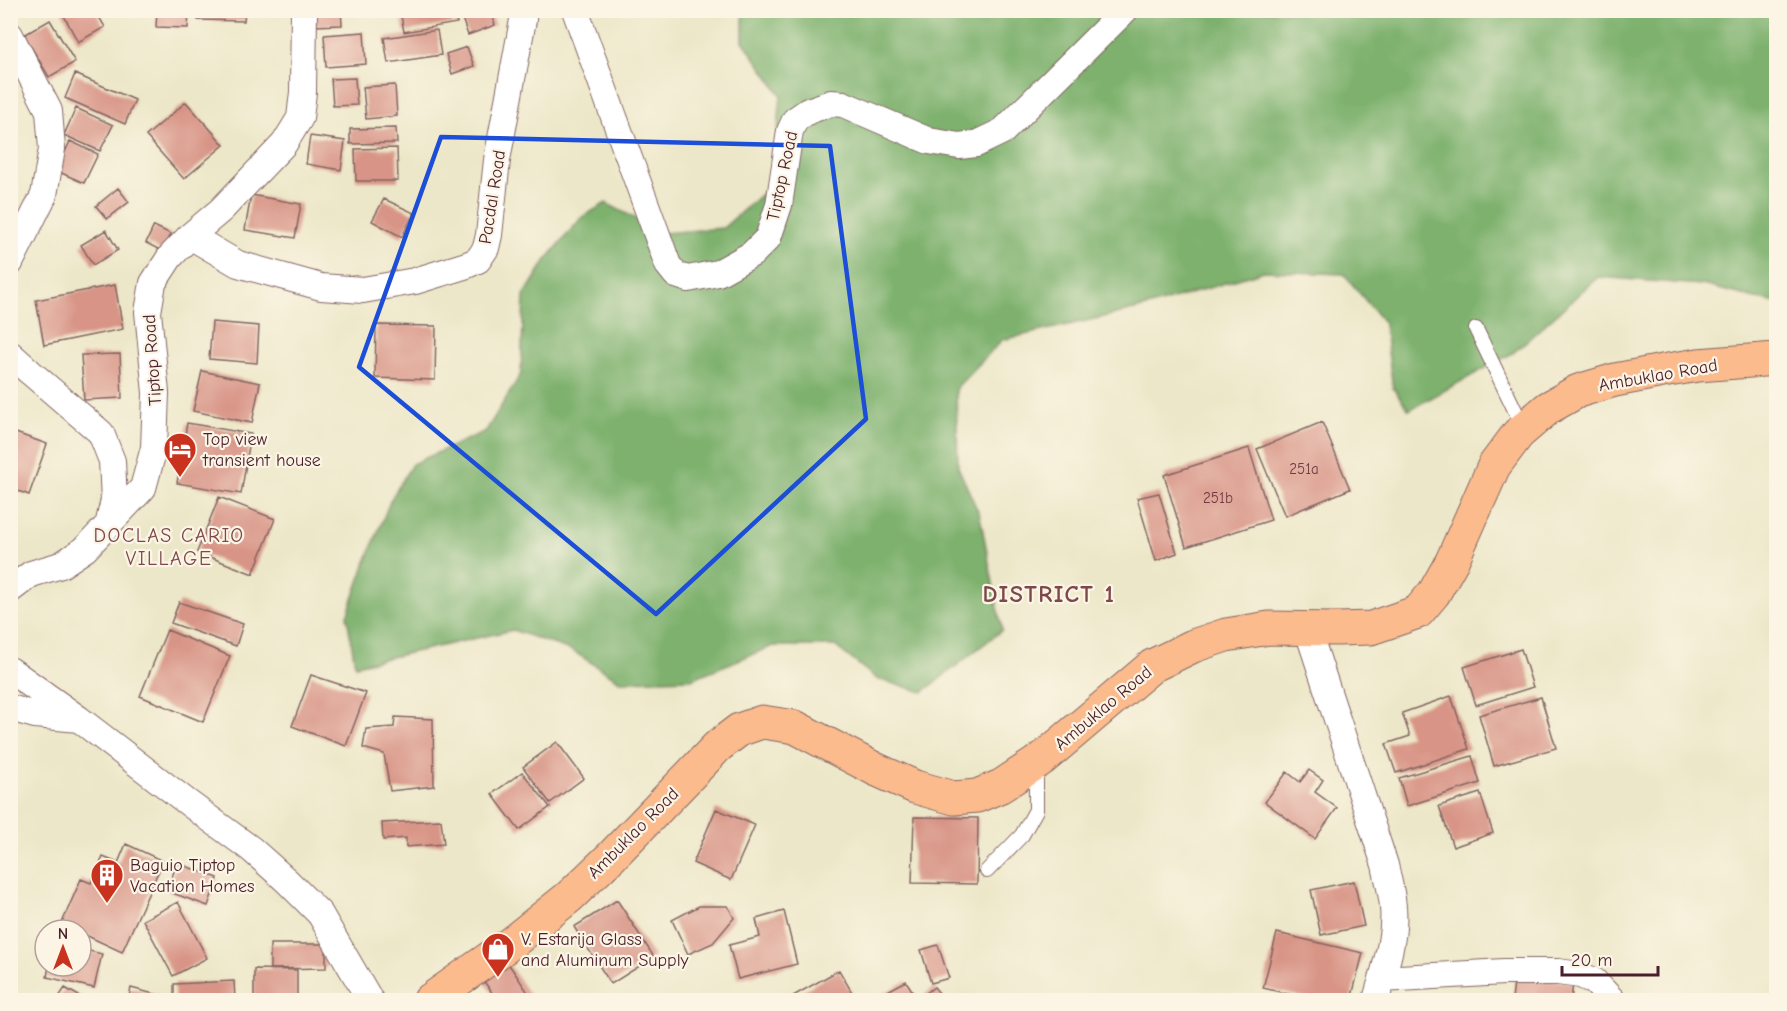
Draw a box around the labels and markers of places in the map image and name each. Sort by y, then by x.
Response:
place label: Top view transient house [202,429,321,471]
hotel icon: Top view transient house [162,431,198,478]
place label: Baguio Tiptop Vacation Homes [130,855,255,897]
building icon: Baguio Tiptop Vacation Homes [89,857,125,904]
place label: V. Estarija Glass and Aluminum Supply [521,929,690,971]
shop icon: V. Estarija Glass and Aluminum Supply [480,931,516,978]

